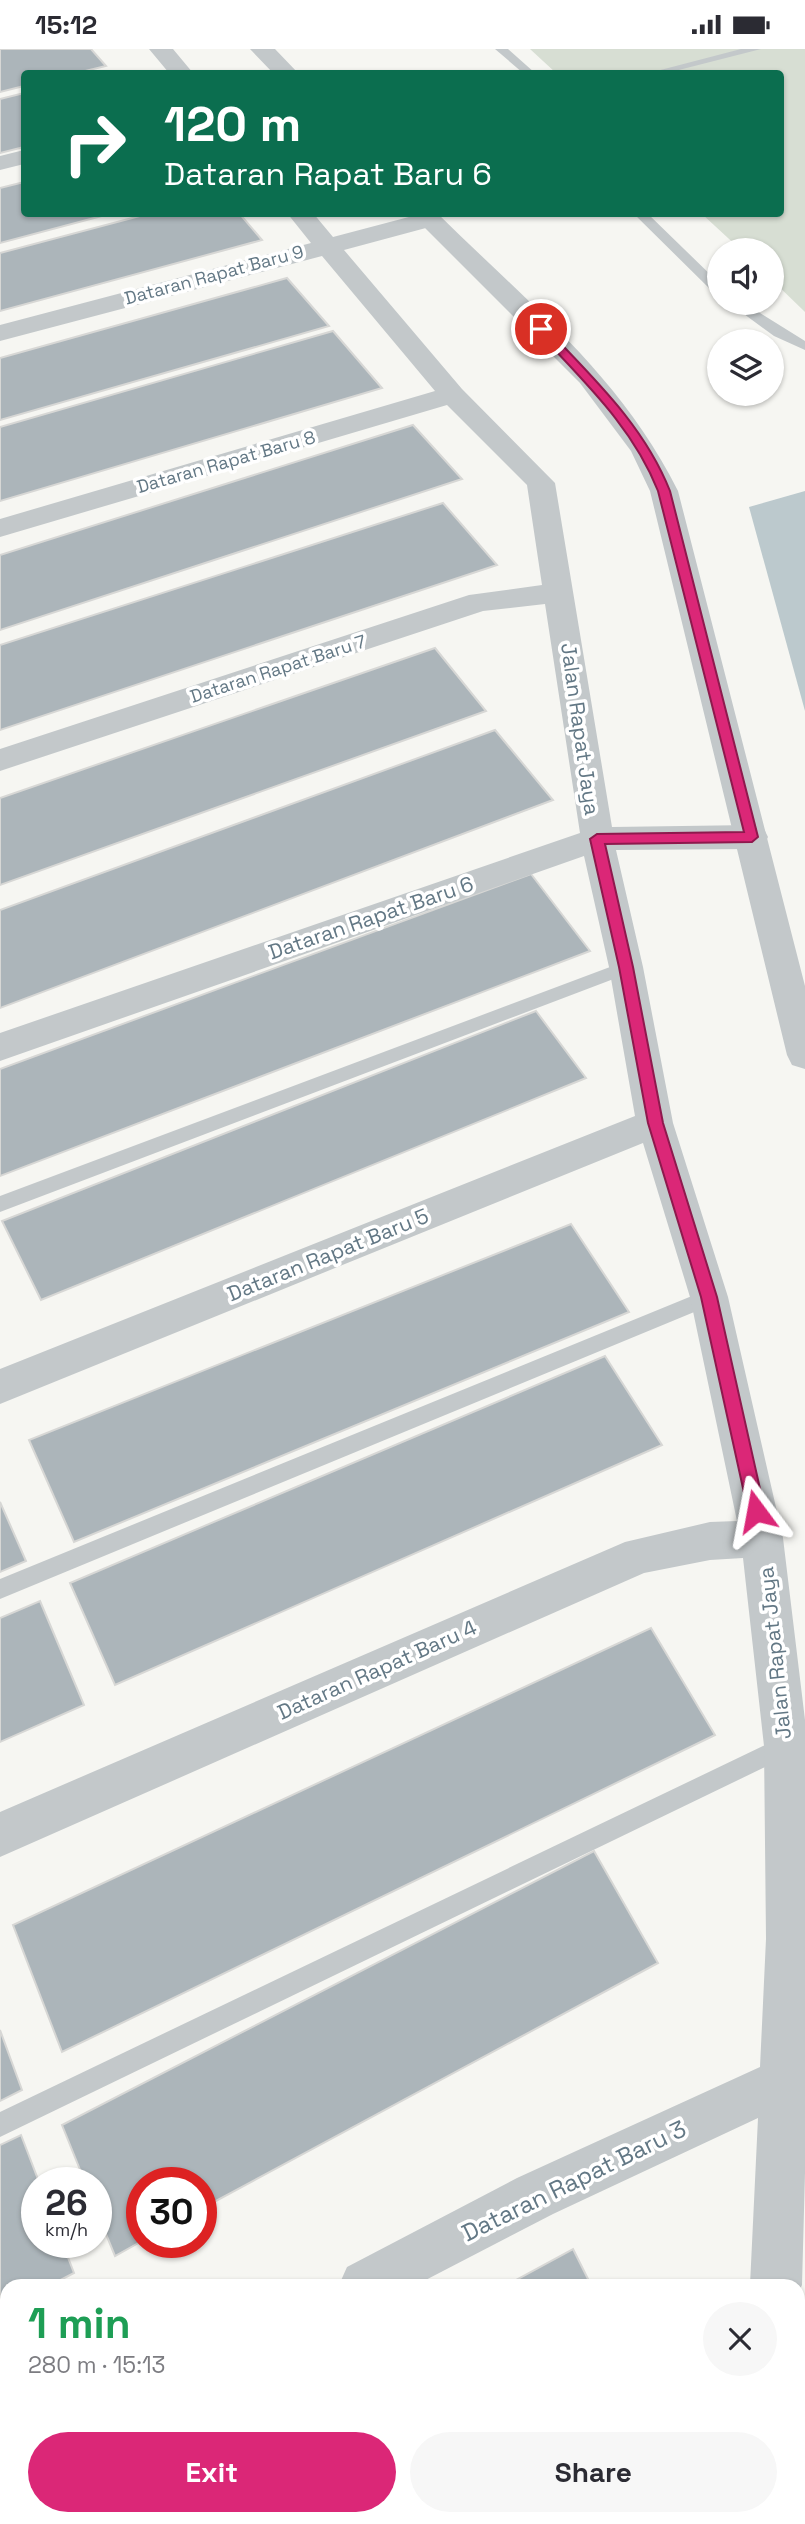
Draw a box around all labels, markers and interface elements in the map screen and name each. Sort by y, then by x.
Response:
text: 15:12 [35,8,97,42]
text: 120 m [164,93,301,155]
icon: right [49,98,140,189]
text: Dataran Rapat Baru 6 [164,154,492,194]
map controls [707,238,784,406]
button: sound [707,238,784,315]
street label: Dataran Rapat Baru 9 [122,240,306,309]
pin [511,299,571,359]
icon: arrive [522,310,560,348]
button: layers [707,329,784,406]
street label: Dataran Rapat Baru 8 [134,425,318,498]
street label: Dataran Rapat Baru 7 [187,629,369,708]
street label: Jalan Rapat Jaya [555,641,606,817]
street label: Dataran Rapat Baru 6 [265,870,477,965]
street label: Dataran Rapat Baru 5 [223,1202,433,1307]
position arrow [719,1474,793,1548]
street label: Jalan Rapat Jaya [752,1565,797,1741]
street label: Dataran Rapat Baru 4 [273,1613,481,1726]
street label: Dataran Rapat Baru 3 [457,2113,691,2248]
speed limit sign: 30 [126,2167,217,2258]
text: 26 [45,2181,88,2225]
text: km/h [45,2218,88,2241]
text: 1 min [28,2297,131,2350]
button: close [703,2302,777,2376]
text: 280 m · 15:13 [28,2350,165,2380]
button: Exit [28,2432,396,2512]
button: Share [410,2432,777,2512]

